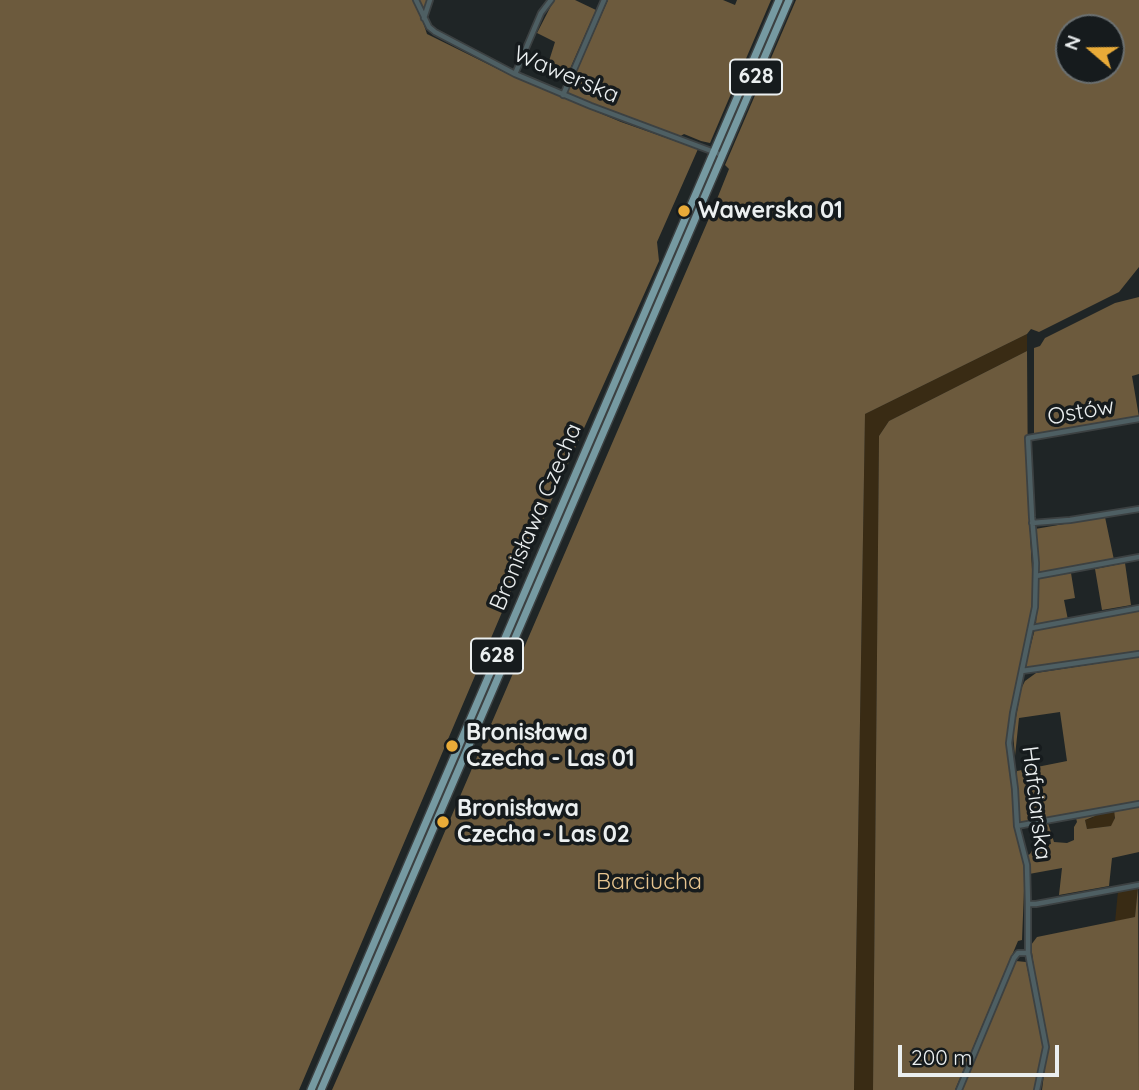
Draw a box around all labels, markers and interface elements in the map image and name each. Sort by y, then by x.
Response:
north arrow [1055,14,1125,84]
text: N [1058,32,1086,53]
street label: Wawerska [509,40,623,110]
road number: 628 [730,60,782,94]
place label: Wawerska 01 [698,197,843,225]
marker: Wawerska 01 [676,203,692,219]
street label: Ostów [1045,393,1117,431]
street label: Bronisława Czecha [484,419,588,615]
road number: 628 [471,638,523,674]
place label: Bronisława Czecha - Las 01 [466,719,635,773]
marker: Bronisława Czecha - Las 01 [444,738,460,754]
street label: Hafciarska [1015,745,1057,861]
place label: Bronisława Czecha - Las 02 [457,795,630,849]
marker: Bronisława Czecha - Las 02 [435,814,451,830]
park label: Barciucha [596,868,702,896]
scale bar [901,1030,1062,1074]
text: 200 m [911,1044,973,1070]

